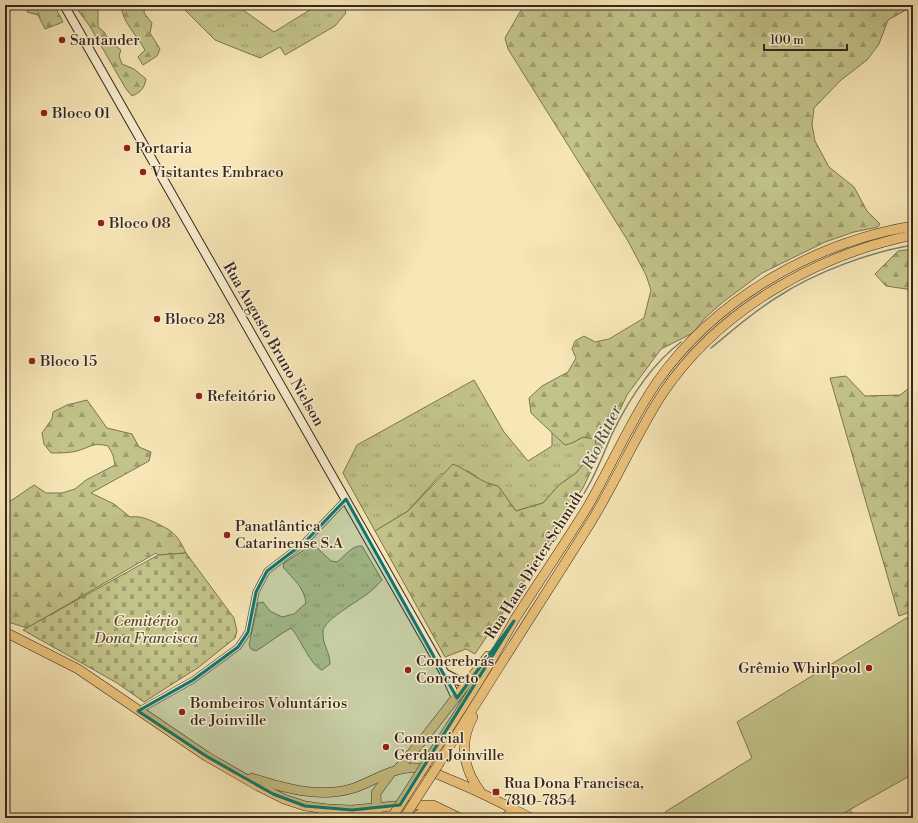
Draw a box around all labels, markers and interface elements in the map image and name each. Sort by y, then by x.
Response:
scale bar [764,26,847,52]
place label: Santander [70,31,140,50]
text: 100 m [770,33,804,48]
marker: Santander [57,35,67,45]
place label: Bloco 01 [51,104,111,123]
marker: Bloco 01 [39,108,49,118]
place label: Portaria [135,139,192,158]
marker: Portaria [122,143,132,153]
place label: Visitantes Embraco [150,163,284,182]
marker: Visitantes Embraco [138,167,148,177]
place label: Bloco 08 [108,214,171,233]
marker: Bloco 08 [96,218,106,228]
street label: Rua Augusto Bruno Nielson [219,259,328,430]
place label: Bloco 28 [164,310,225,329]
marker: Bloco 28 [152,314,162,324]
place label: Bloco 15 [39,352,97,371]
marker: Bloco 15 [27,356,37,366]
place label: Refeitório [207,387,276,406]
marker: Refeitório [194,391,204,401]
water label: Rio Ritter [577,401,627,474]
street label: Rua Hans Dieter Schmidt [481,487,588,643]
place label: Panatlântica Catarinense S.A [235,517,344,553]
marker: Panatlântica Catarinense S.A [222,530,232,540]
park label: Cemitério Dona Francisca [93,612,199,648]
place label: Concrebrás Concreto [416,652,494,688]
place label: Grêmio Whirlpool [738,659,862,678]
marker: Grêmio Whirlpool [864,663,874,673]
marker: Concrebrás Concreto [403,665,413,675]
place label: Bombeiros Voluntários de Joinville [189,694,347,730]
marker: Bombeiros Voluntários de Joinville [177,707,187,717]
place label: Comercial Gerdau Joinville [394,729,504,765]
marker: Comercial Gerdau Joinville [381,742,391,752]
place label: Rua Dona Francisca, 7810-7854 [504,774,644,810]
marker: Rua Dona Francisca, 7810-7854 [491,787,501,797]

